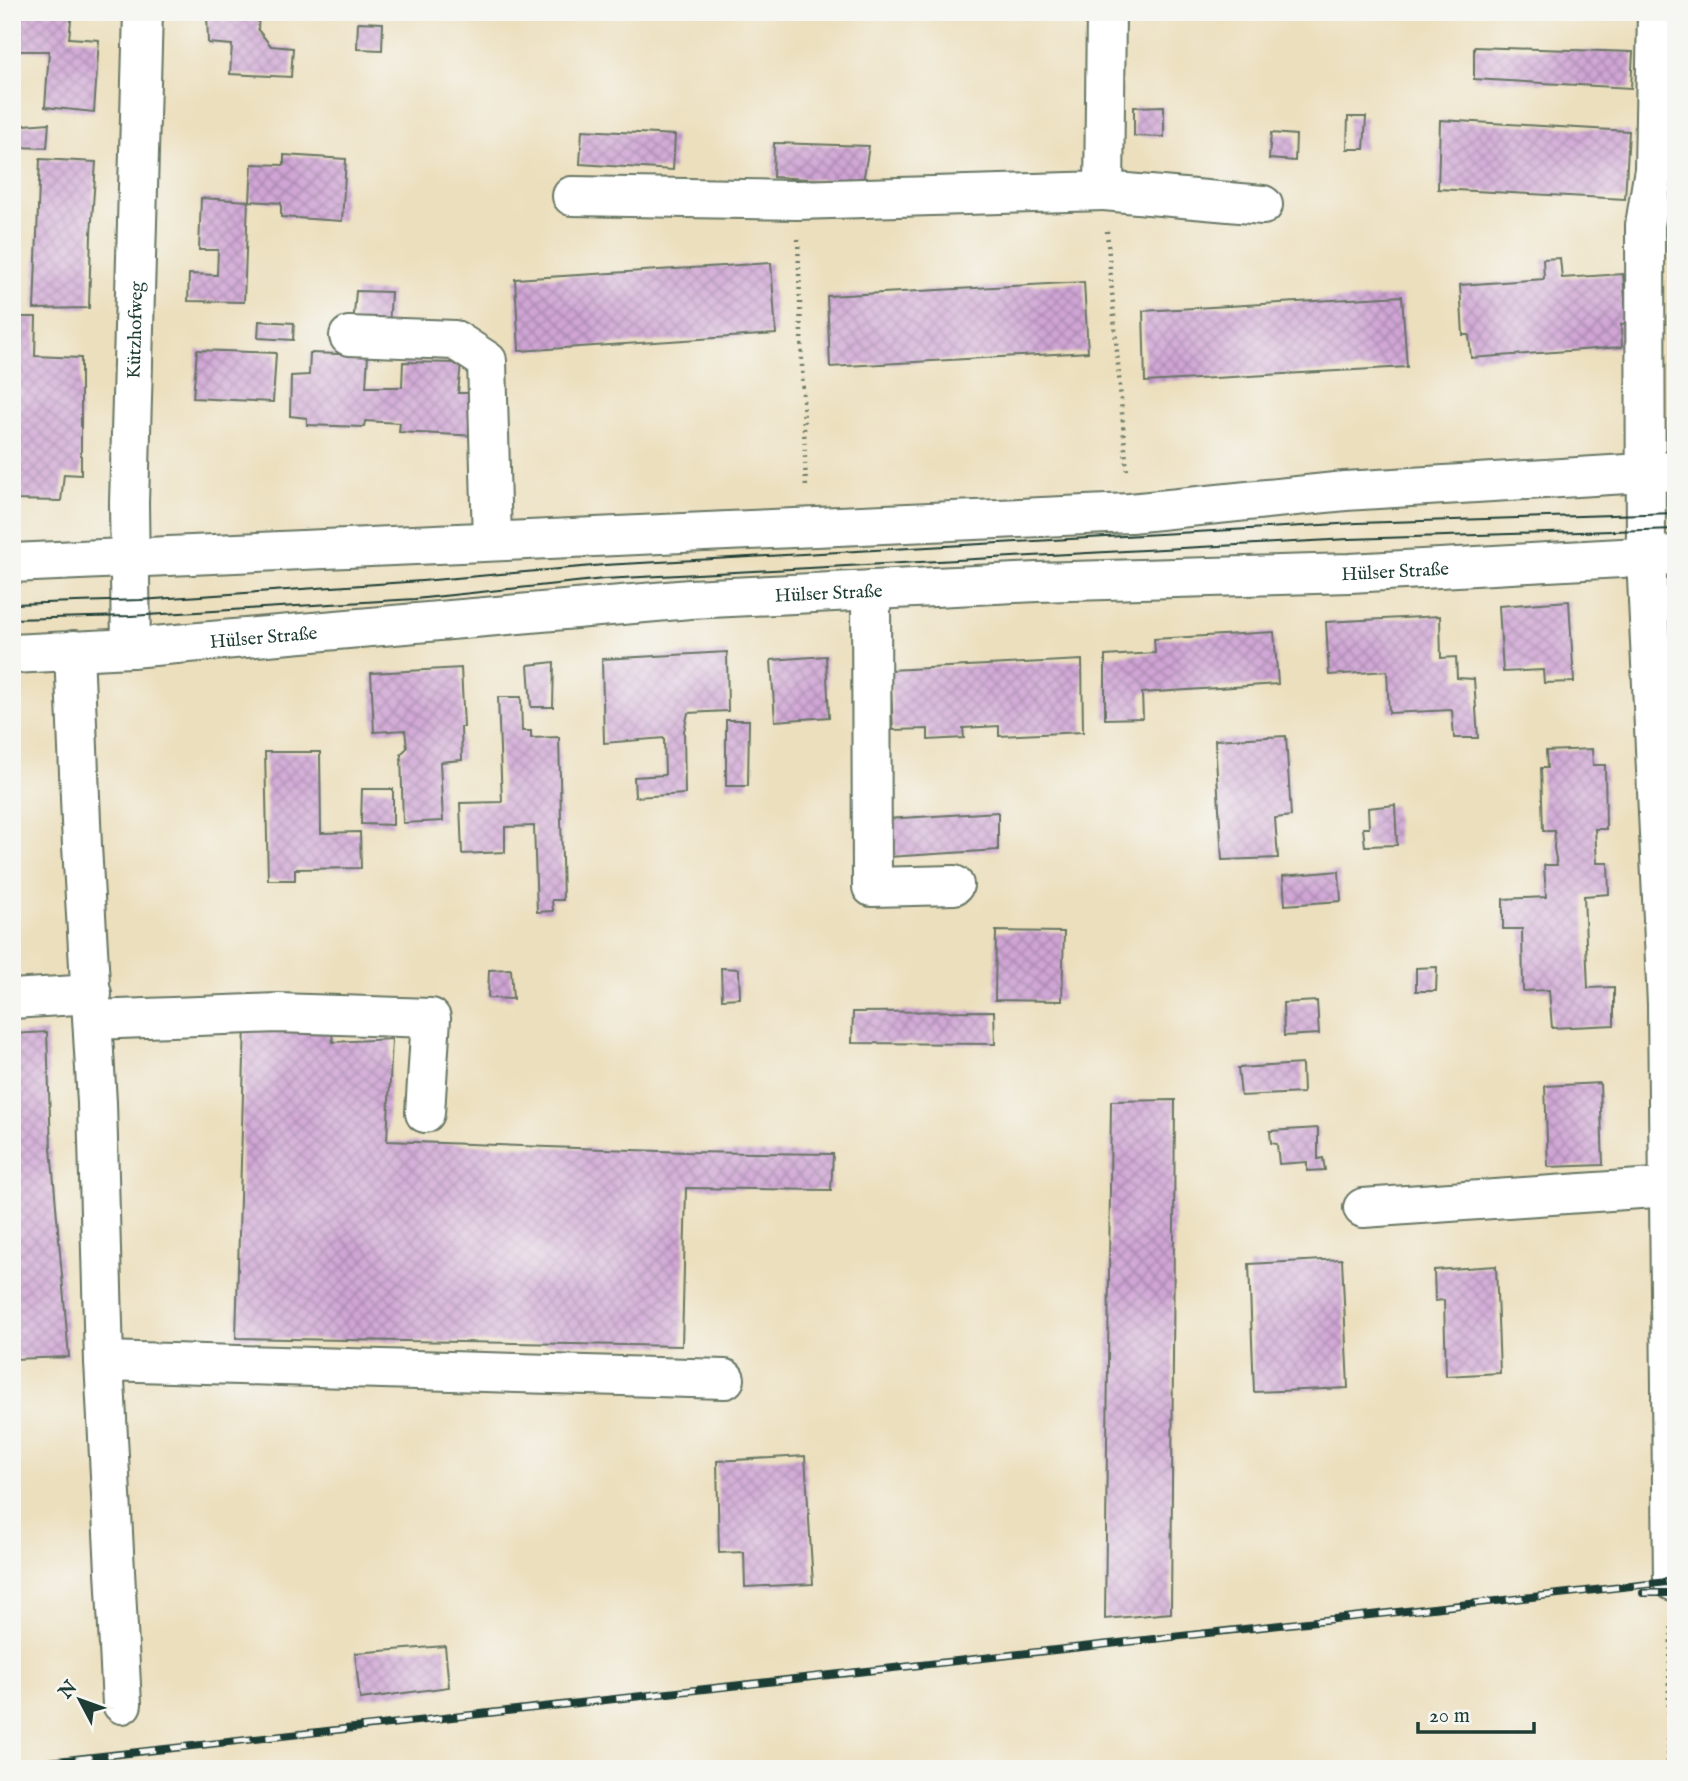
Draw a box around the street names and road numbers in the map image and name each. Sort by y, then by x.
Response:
street label: Kützhofweg [123,280,149,379]
street label: Hülser Straße [1341,558,1450,587]
street label: Hülser Straße [774,580,883,609]
street label: Hülser Straße [209,622,318,655]

